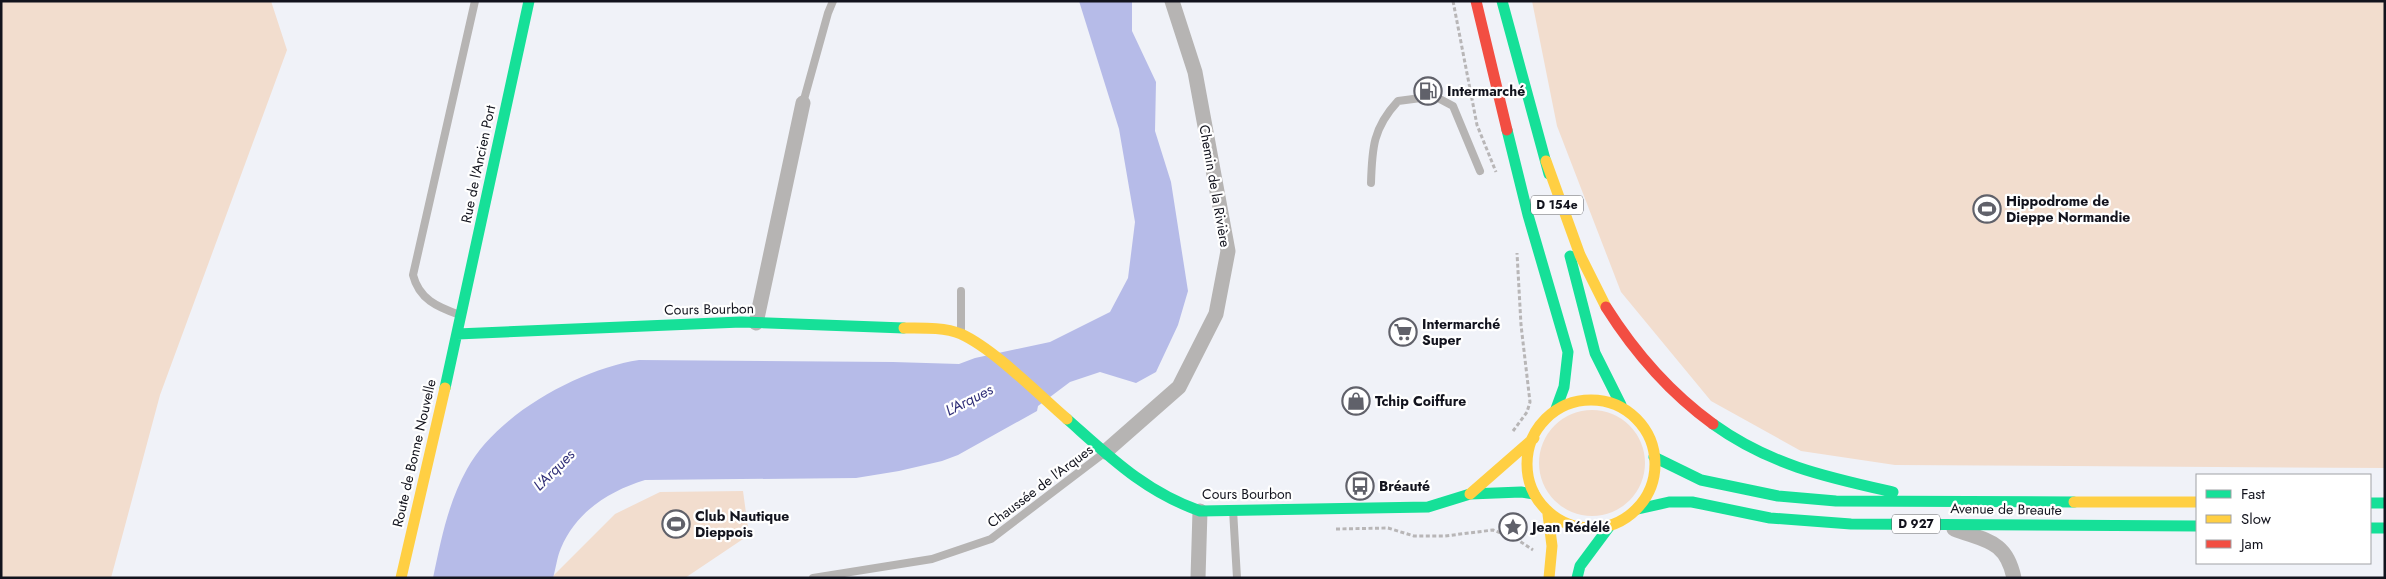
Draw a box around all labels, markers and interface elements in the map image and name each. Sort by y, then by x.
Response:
fuel station icon: Intermarché [1413,76,1443,106]
place label: Intermarché [1447,81,1525,101]
street label: Rue de l'Ancien Port [456,103,500,225]
street label: Chemin de la Rivière [1194,123,1236,249]
place label: Hippodrome de Dieppe Normandie [2006,191,2130,227]
sports icon: Hippodrome de Dieppe Normandie [1972,194,2002,224]
road number: D 154e [1531,196,1583,214]
street label: Cours Bourbon [664,298,754,320]
place label: Intermarché Super [1422,314,1500,350]
supermarket icon: Intermarché Super [1388,317,1418,347]
street label: Route de Bonne Nouvelle [387,377,441,529]
water label: L'Arques [941,379,997,421]
shop icon: Tchip Coiffure [1341,386,1371,416]
place label: Tchip Coiffure [1375,391,1466,411]
street label: Chaussée de l'Arques [983,439,1097,532]
water label: L'Arques [528,444,580,496]
bus stop icon: Bréauté [1345,471,1375,501]
legend [2196,474,2371,564]
place label: Bréauté [1379,476,1430,496]
text: Fast [2241,483,2265,505]
street label: Cours Bourbon [1202,484,1292,504]
street label: Avenue de Breaute [1950,498,2062,520]
place label: Club Nautique Dieppois [695,506,789,542]
text: Slow [2241,508,2272,530]
sports icon: Club Nautique Dieppois [661,509,691,539]
place icon: Jean Rédélé [1498,512,1528,542]
road number: D 927 [1892,514,1940,534]
place label: Jean Rédélé [1529,517,1610,537]
text: Jam [2239,533,2264,555]

